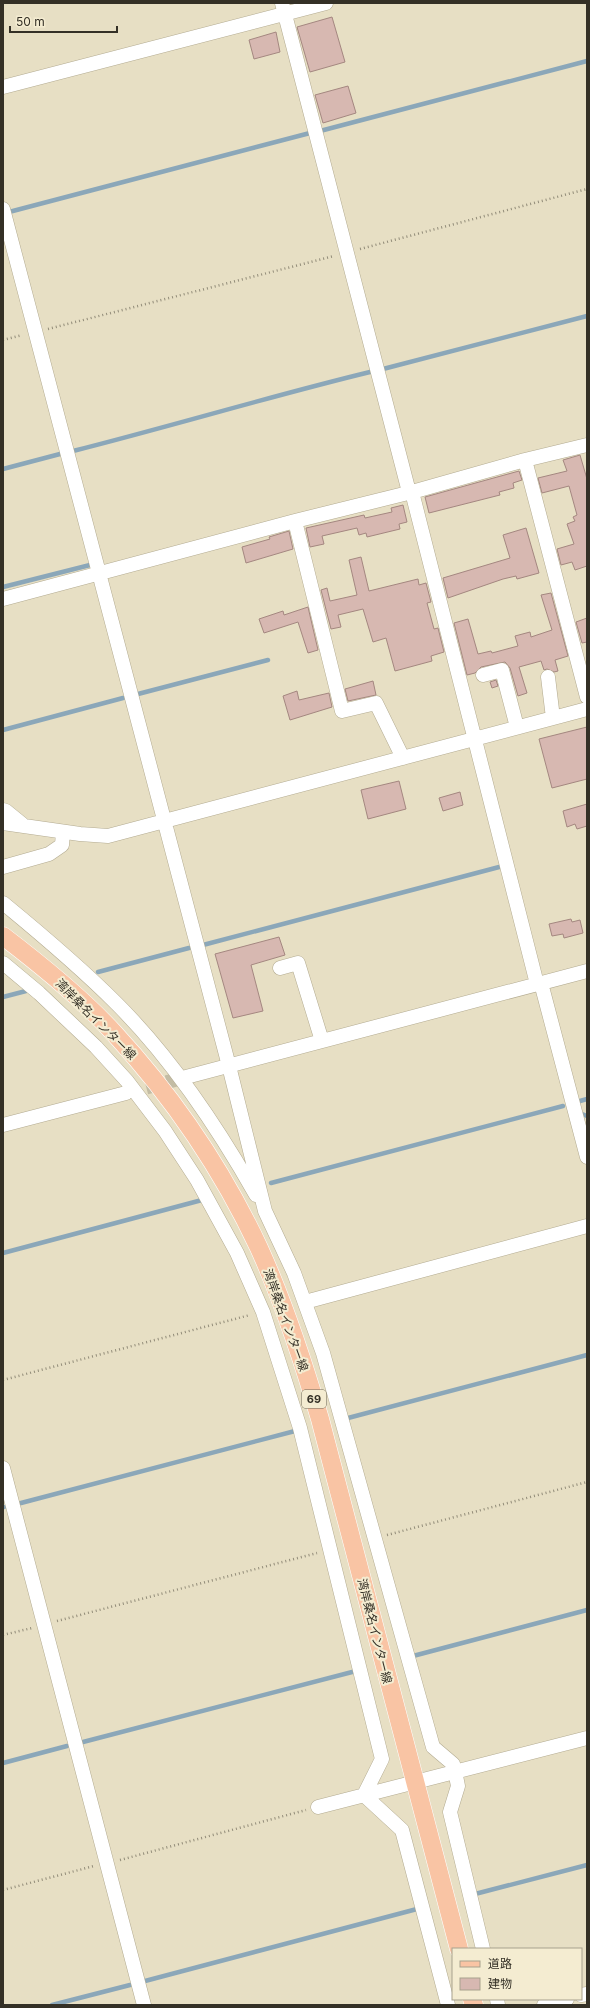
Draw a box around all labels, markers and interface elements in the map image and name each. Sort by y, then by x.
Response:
scale bar [10,8,117,34]
text: 50 m [16,14,45,29]
street label: 湾岸桑名インター線 [53,976,139,1062]
street label: 湾岸桑名インター線 [260,1267,312,1373]
road number: 69 [302,1390,326,1408]
street label: 湾岸桑名インター線 [355,1577,395,1685]
legend [452,1948,582,2000]
text: 道路 [488,1956,512,1971]
text: 建物 [488,1976,512,1991]

